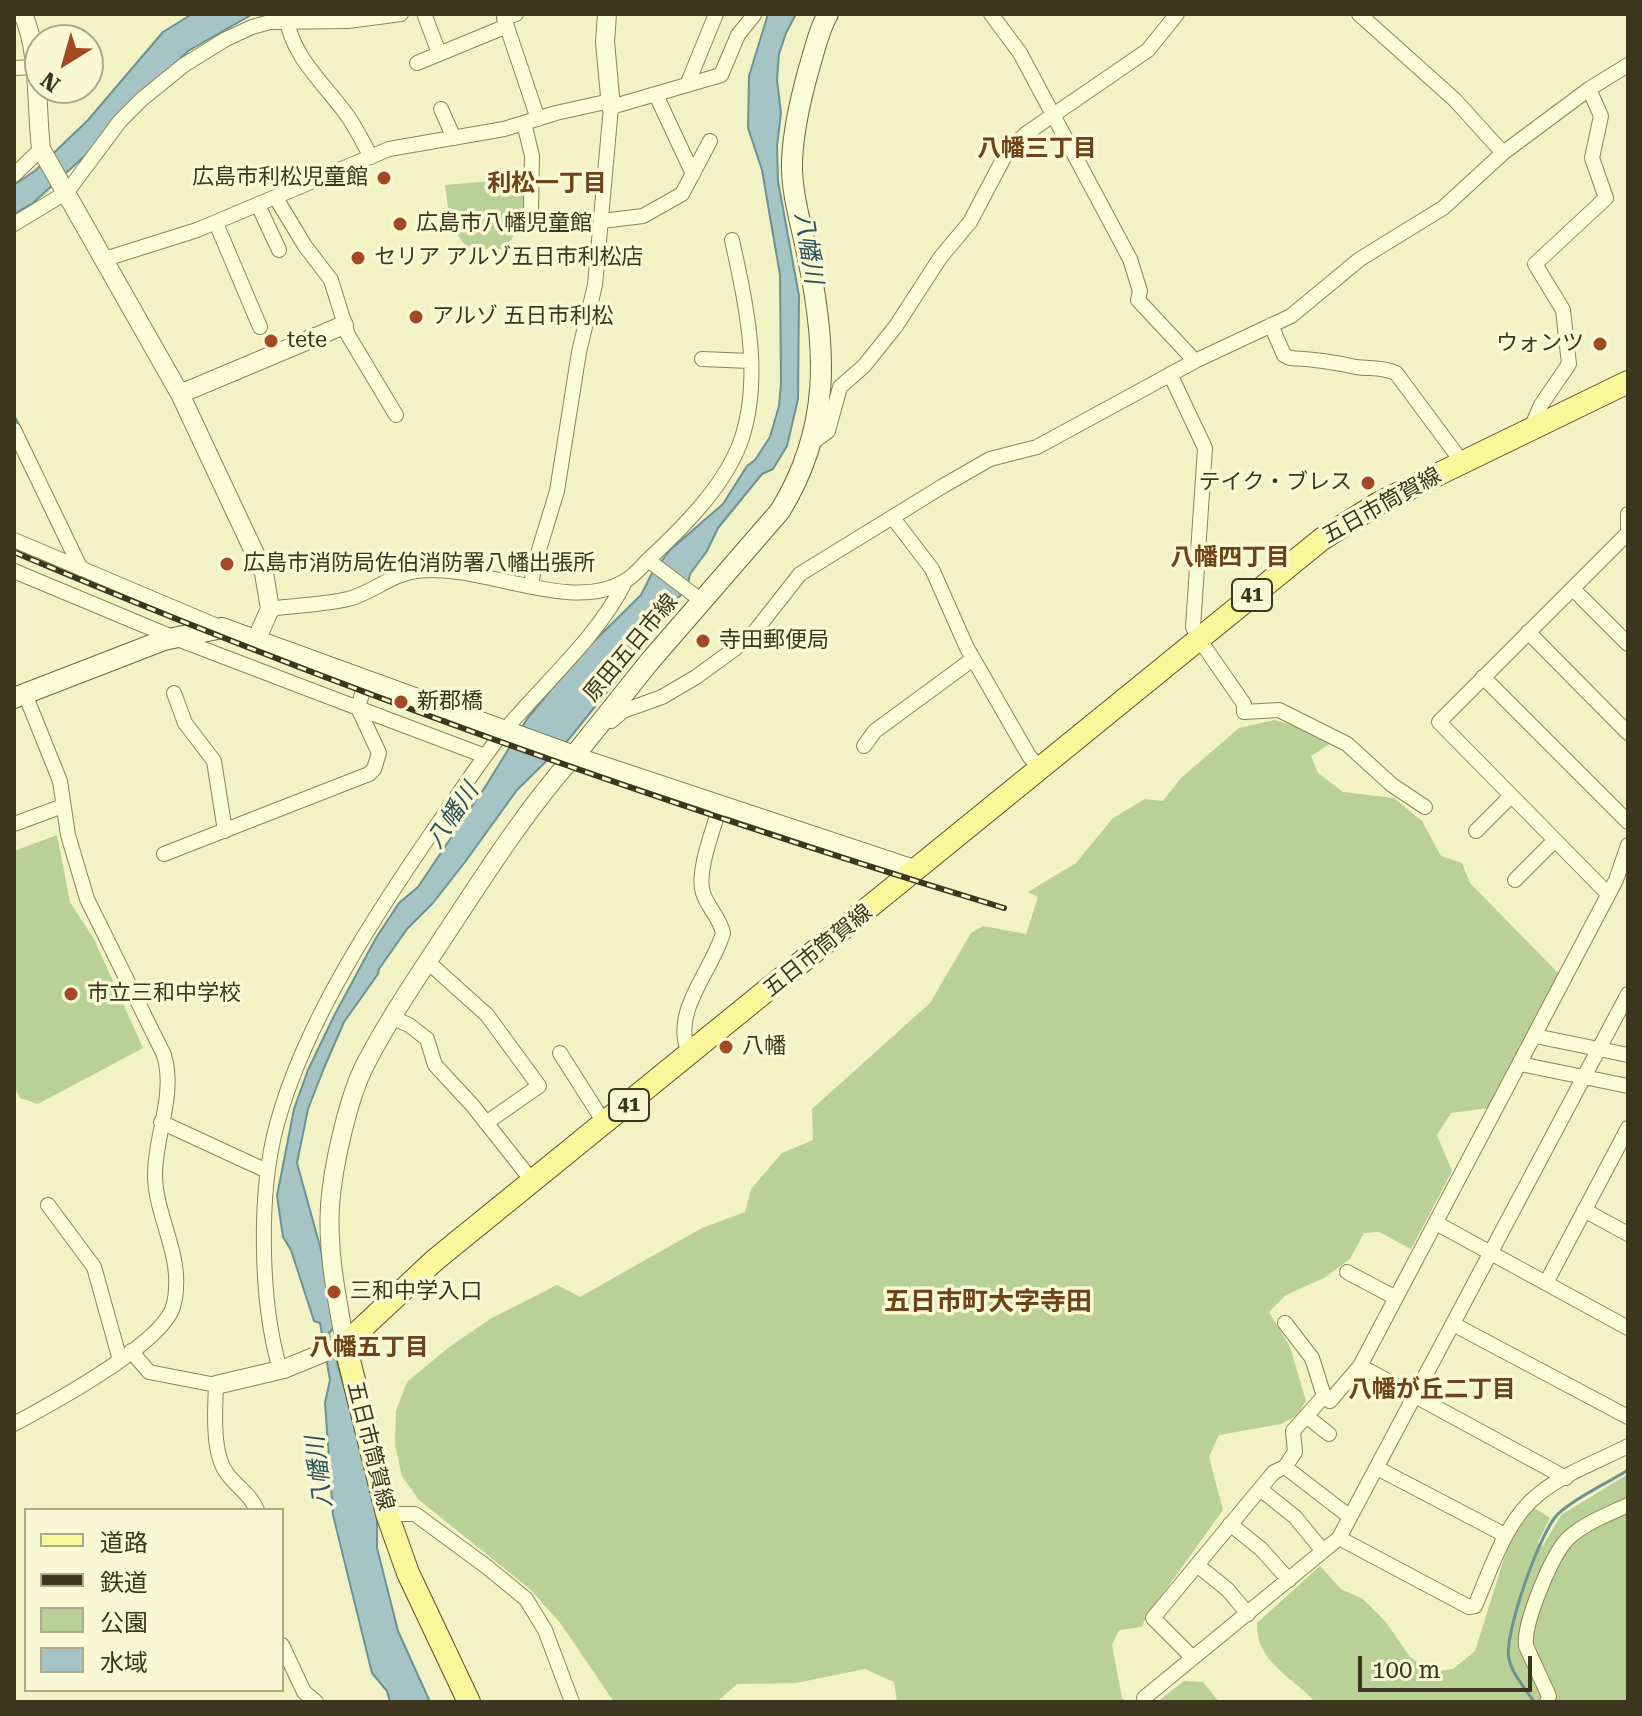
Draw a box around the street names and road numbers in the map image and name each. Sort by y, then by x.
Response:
street label: 五日市筒賀線 [1318,462,1446,550]
road number: 41 [1232,579,1272,611]
street label: 原田五日市線 [578,589,684,707]
street label: 五日市筒賀線 [758,899,878,1003]
road number: 41 [609,1089,649,1121]
street label: 五日市筒賀線 [341,1379,399,1513]

